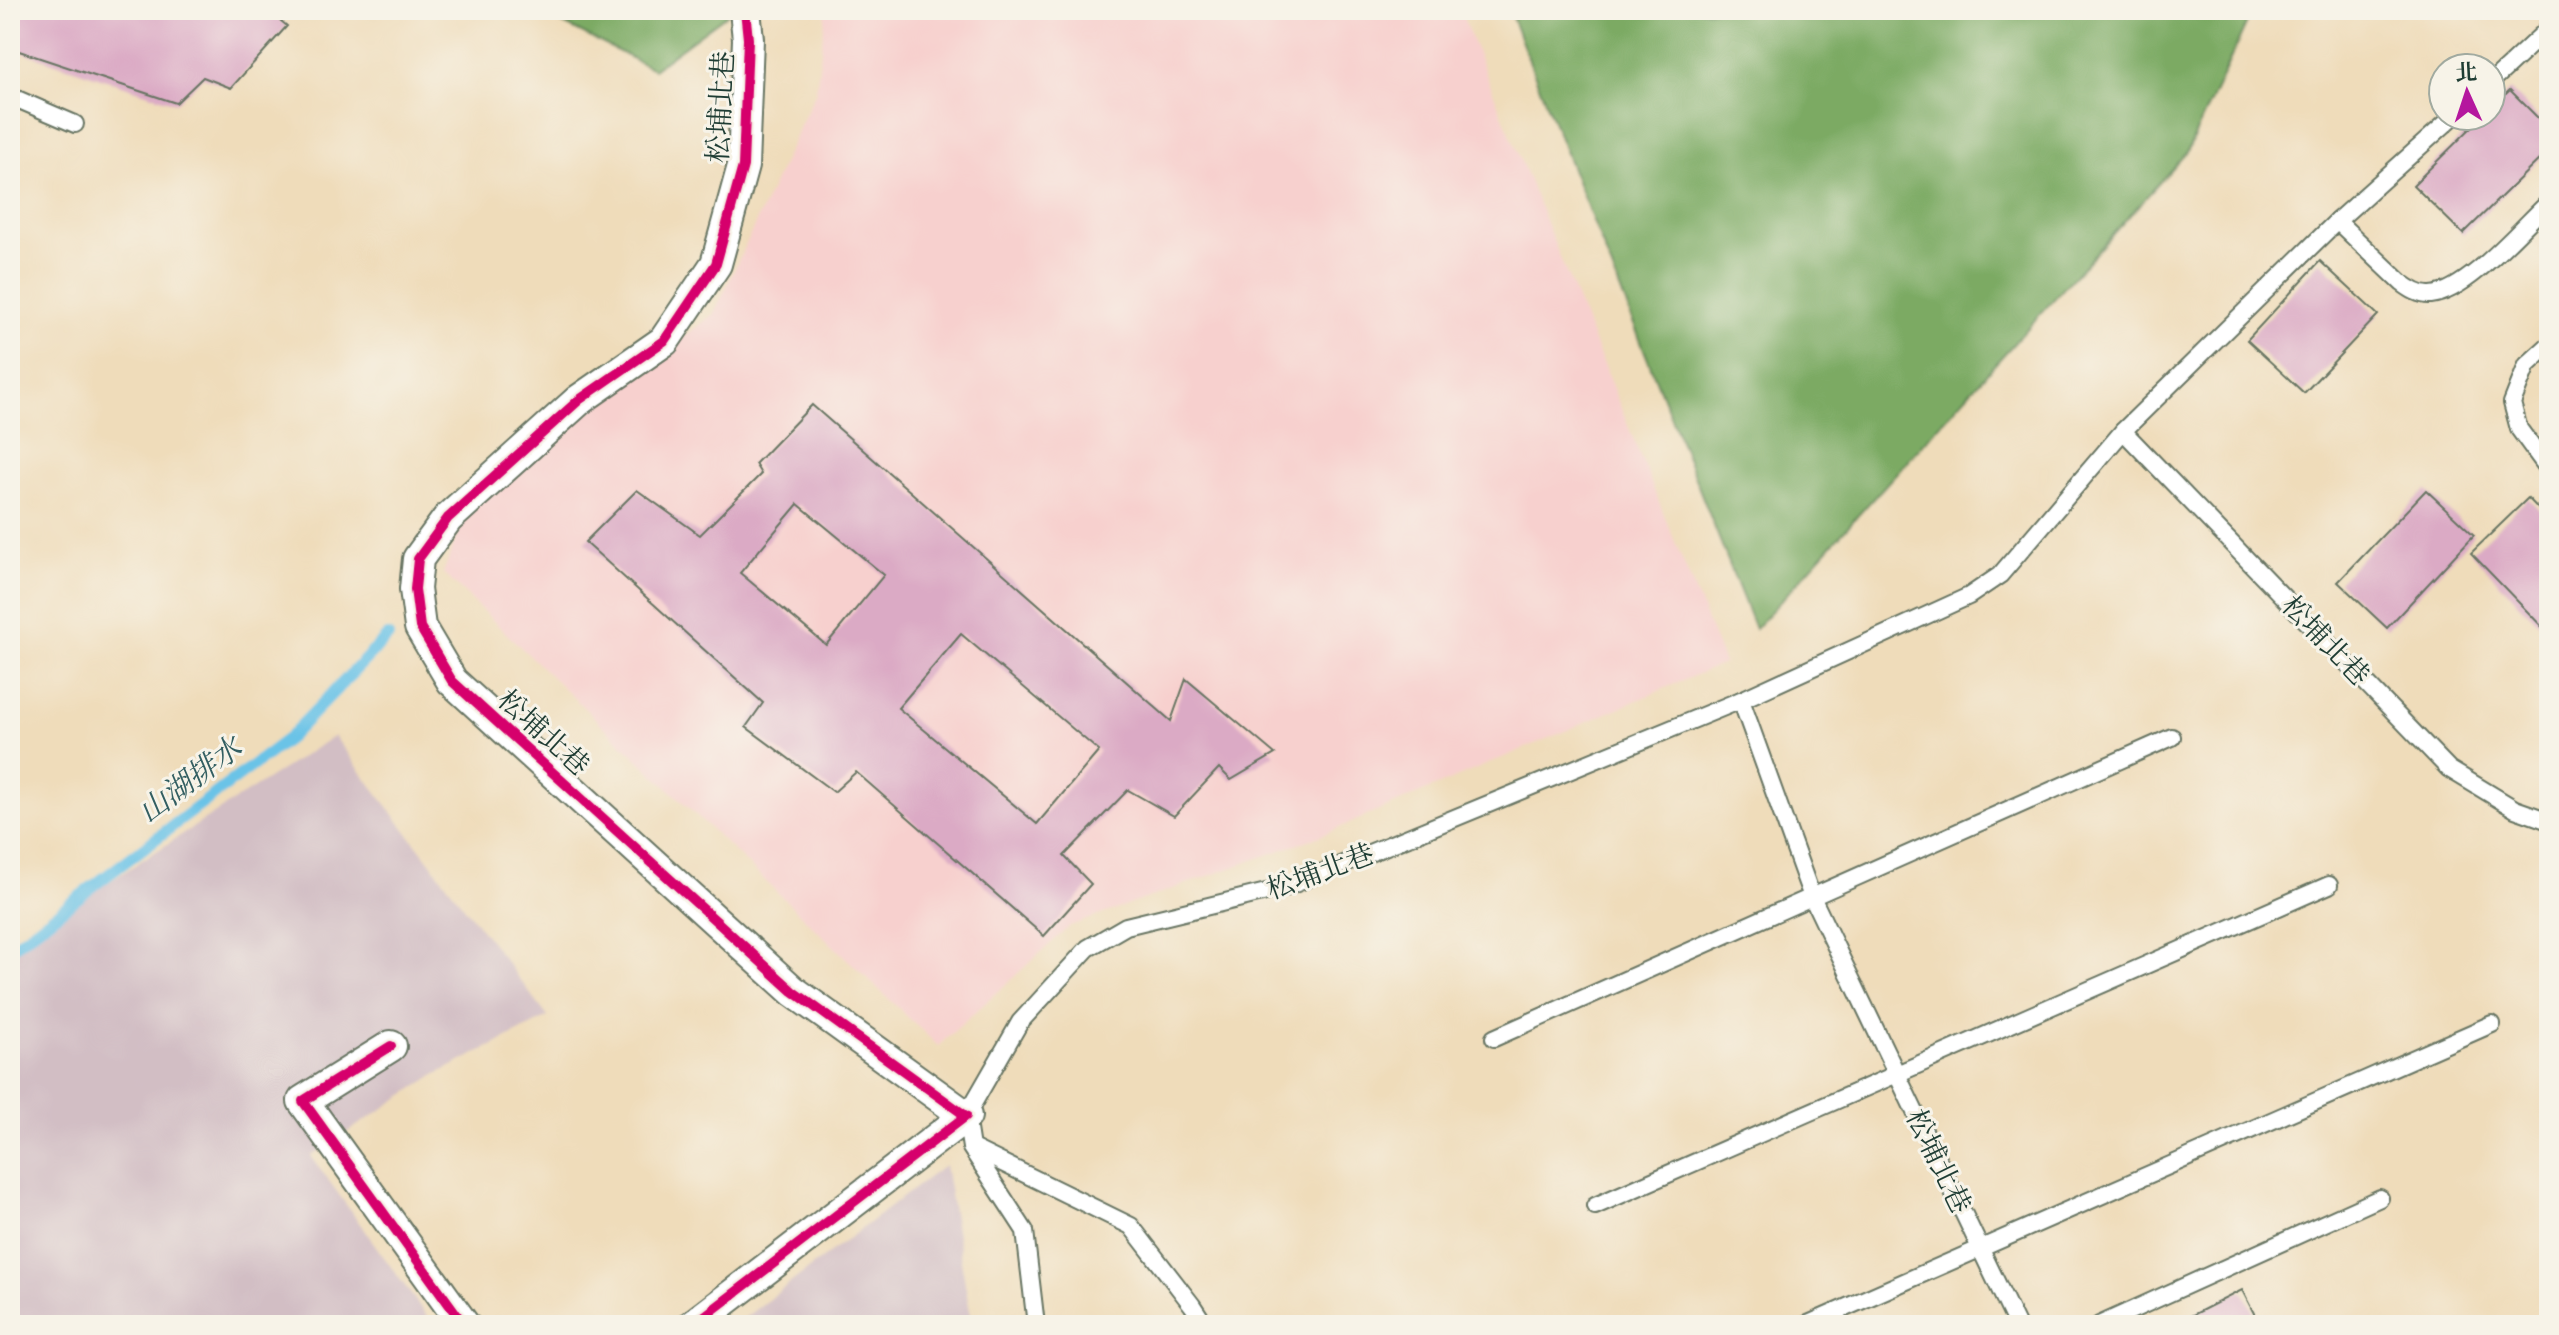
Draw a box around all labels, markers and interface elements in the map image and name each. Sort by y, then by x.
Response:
street label: 松埔北巷 [700,50,745,164]
north arrow [2427,52,2507,132]
text: 北 [2454,58,2478,91]
street label: 松埔北巷 [2271,588,2377,696]
street label: 松埔北巷 [488,682,597,786]
water label: 山湖排水 [131,727,254,834]
street label: 松埔北巷 [1262,836,1380,911]
street label: 松埔北巷 [1895,1103,1979,1221]

